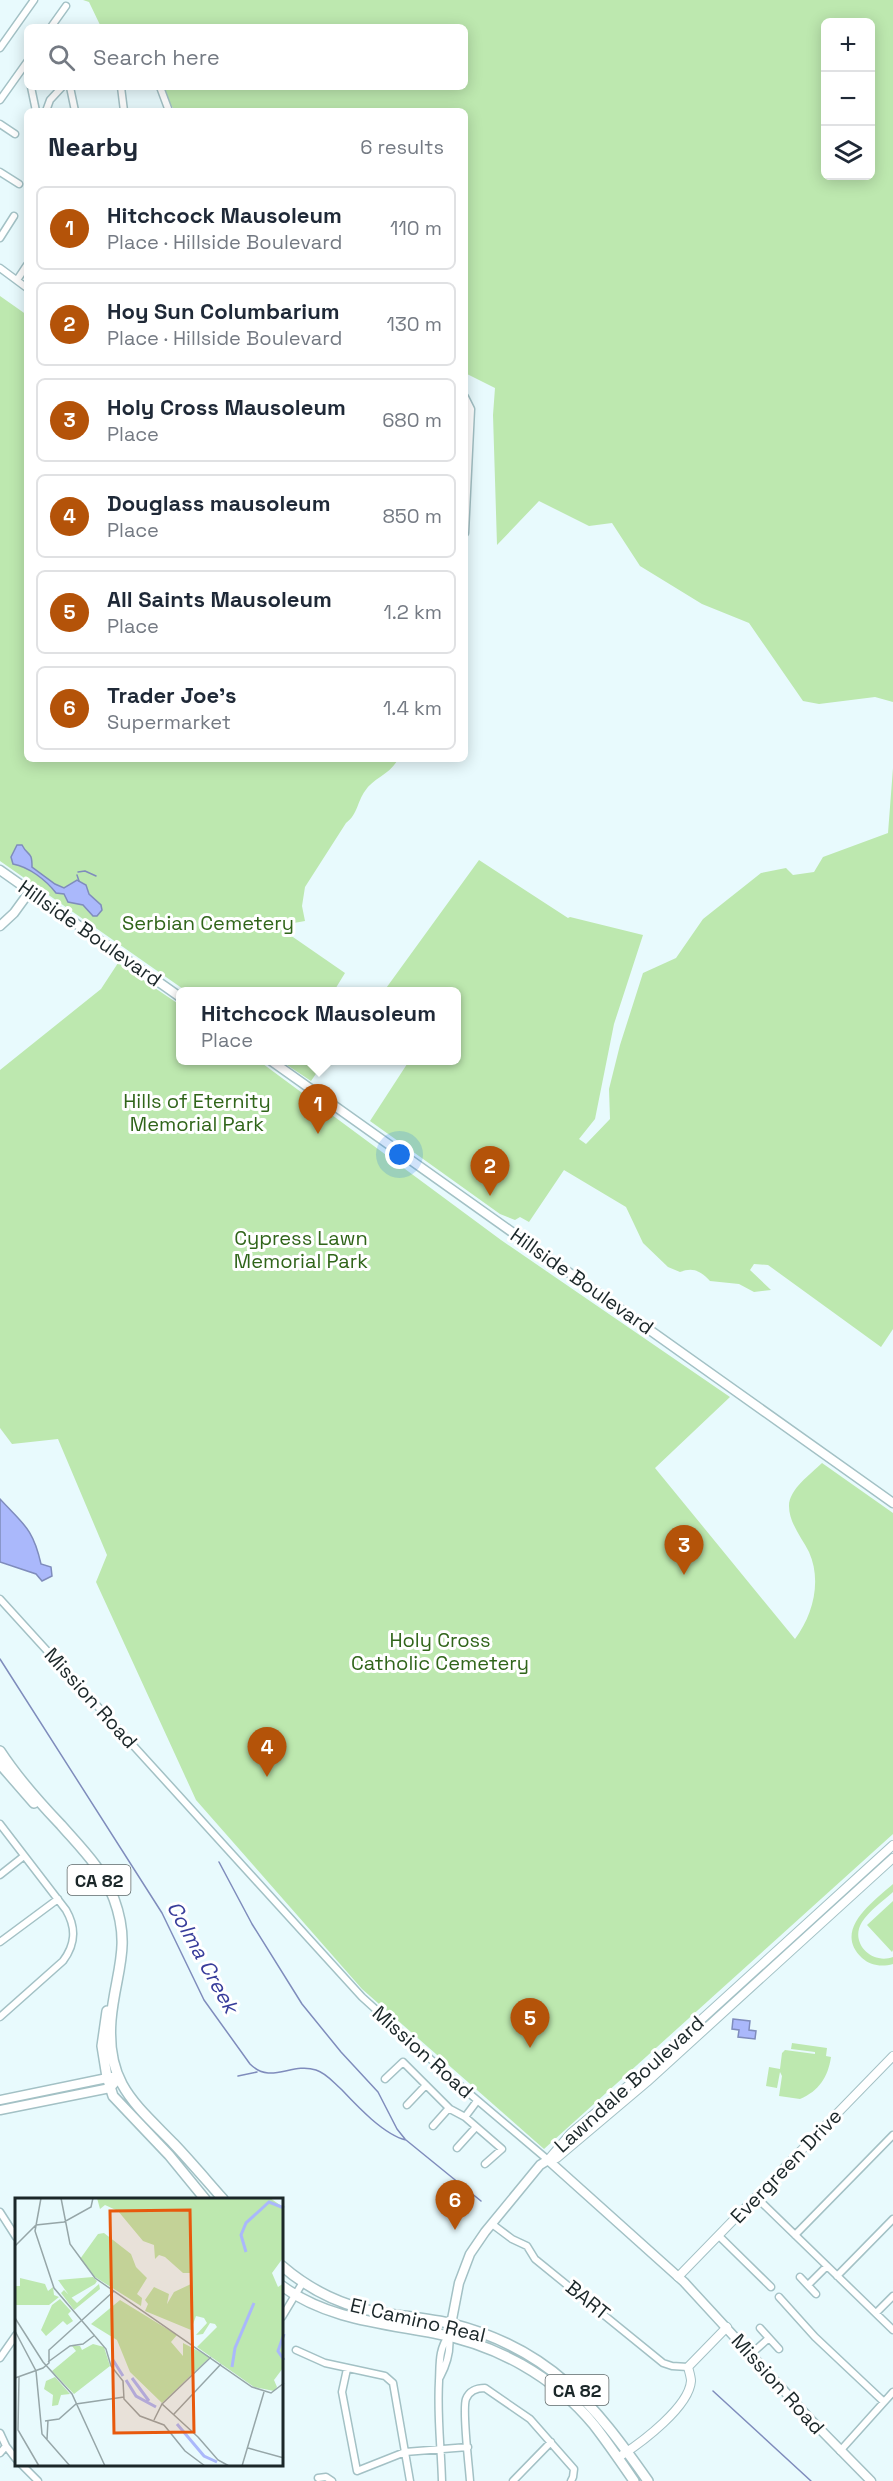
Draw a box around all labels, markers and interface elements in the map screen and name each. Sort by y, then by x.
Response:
map controls [821,18,875,180]
button: + [821,18,875,72]
search box [24,24,468,90]
icon: search [45,41,78,74]
text: Search here [93,43,220,71]
button: − [821,72,875,126]
button: layers [821,126,875,180]
text: Nearby [48,130,138,164]
text: 6 results [360,134,444,160]
text: Hitchcock Mausoleum [107,201,342,229]
text: 1 [65,215,74,241]
text: 110 m [390,215,442,241]
text: Place · Hillside Boulevard [107,229,342,255]
text: Hoy Sun Columbarium [107,297,340,325]
text: 2 [64,311,75,337]
text: 130 m [386,311,442,337]
text: Place · Hillside Boulevard [107,325,342,351]
text: Holy Cross Mausoleum [107,393,346,421]
text: 3 [63,407,76,433]
text: 680 m [382,407,442,433]
text: Place [107,421,159,447]
text: Douglass mausoleum [107,489,330,517]
text: 4 [63,503,76,529]
text: 850 m [382,503,442,529]
text: Place [107,517,159,543]
text: All Saints Mausoleum [107,585,332,613]
text: 5 [64,599,76,625]
text: 1.2 km [383,599,442,625]
text: Place [107,613,159,639]
text: Trader Joe's [107,681,236,709]
text: 6 [63,695,76,721]
text: 1.4 km [383,695,442,721]
text: Supermarket [107,709,231,735]
street label: Hillside Boulevard [13,874,167,992]
park label: Serbian Cemetery [122,910,294,936]
popup [176,987,461,1065]
text: Hitchcock Mausoleum [201,999,436,1027]
text: Place [201,1027,253,1053]
pin: 1 [298,1084,338,1134]
park label: Hills of Eternity Memorial Park [123,1088,271,1137]
your location [385,1140,414,1169]
pin: 2 [470,1146,510,1196]
street label: Hillside Boulevard [505,1222,659,1340]
park label: Cypress Lawn Memorial Park [234,1225,368,1274]
pin: 3 [664,1526,704,1575]
park label: Holy Cross Catholic Cemetery [351,1627,529,1676]
street label: Mission Road [39,1642,143,1754]
pin: 4 [248,1728,286,1777]
road number: CA 82 [68,1865,130,1895]
water label: Colma Creek [161,1896,246,2020]
pin: 5 [510,1998,550,2048]
street label: Mission Road [367,2000,479,2104]
street label: Lawndale Boulevard [549,2010,709,2158]
street label: Evergreen Drive [725,2103,847,2229]
pin: 6 [436,2180,474,2230]
inset map [15,2198,284,2466]
street label: BART [560,2274,616,2326]
street label: El Camino Real [348,2292,488,2348]
street label: Mission Road [726,2328,830,2440]
road number: CA 82 [546,2375,608,2405]

